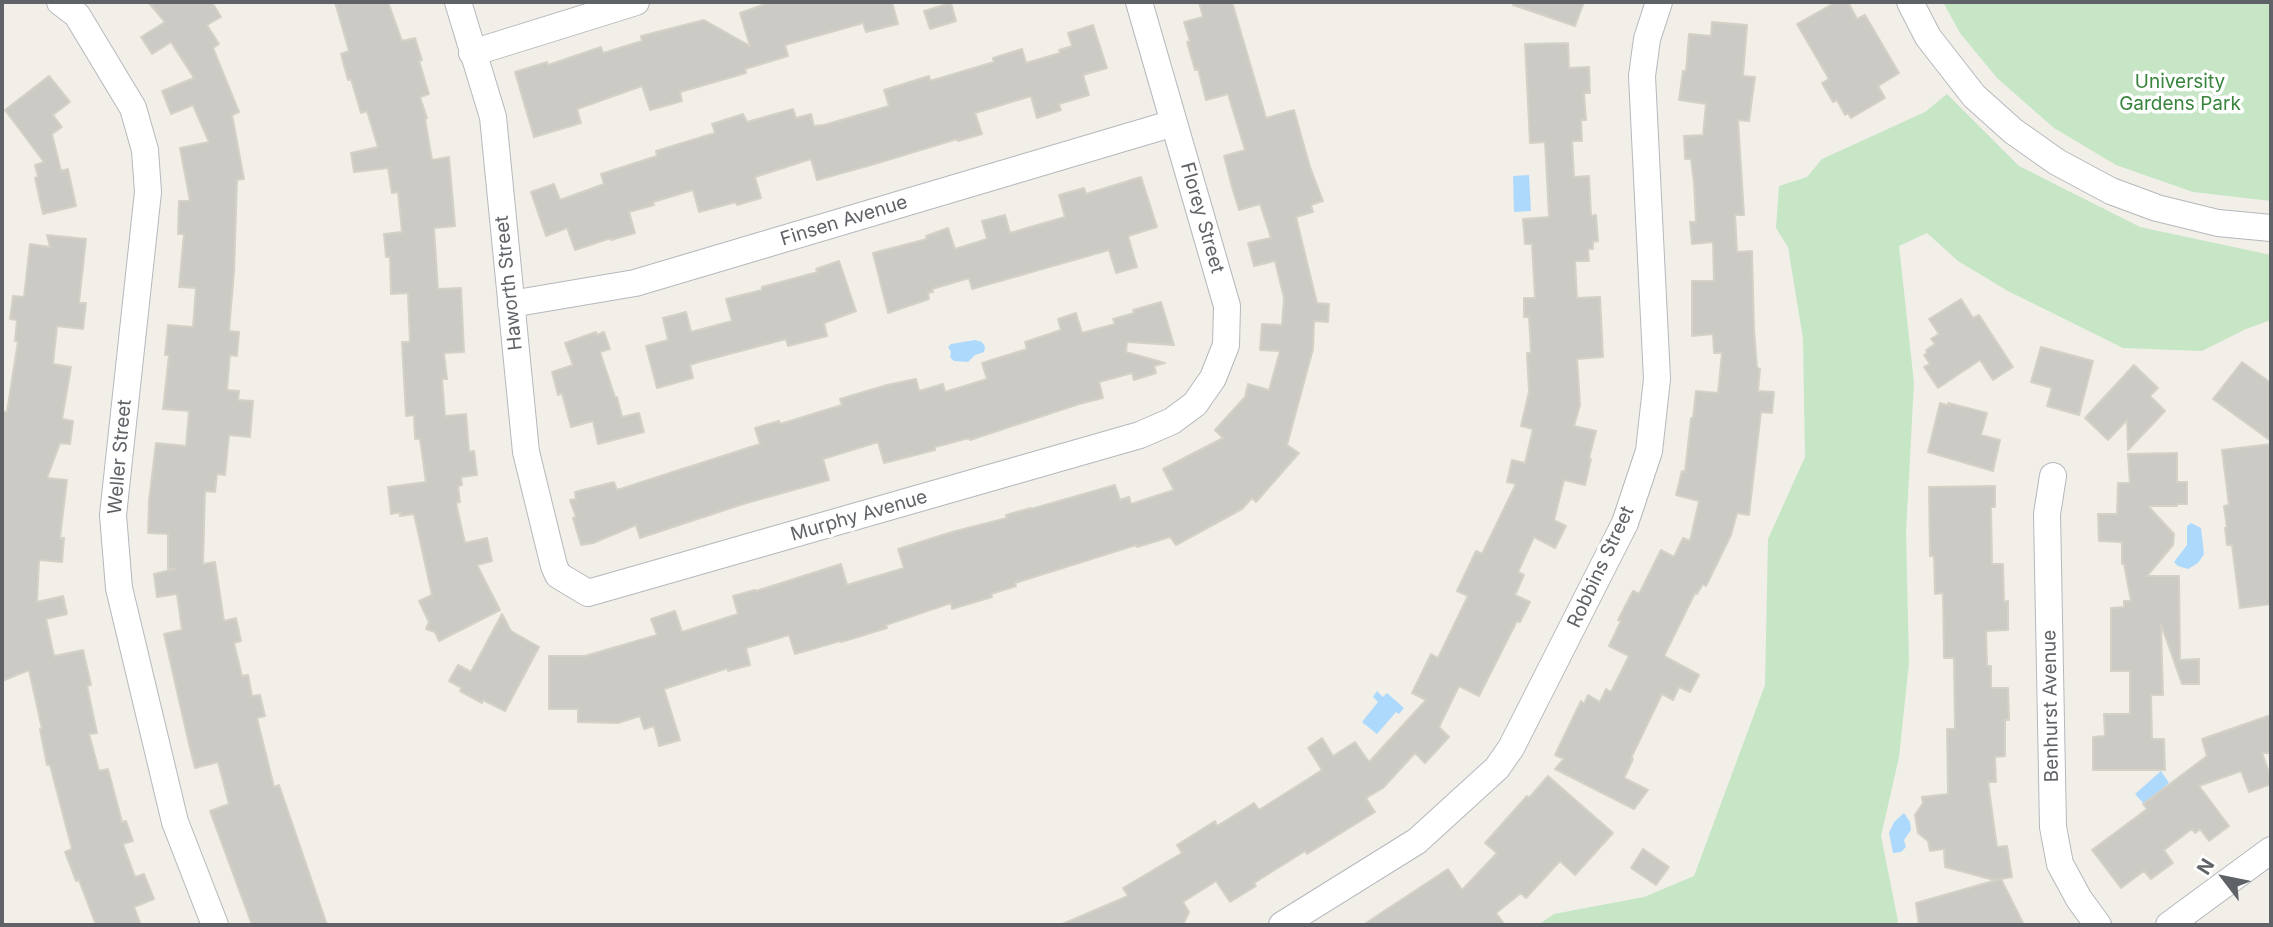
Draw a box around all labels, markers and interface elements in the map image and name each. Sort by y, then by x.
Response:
park label: University Gardens Park [2119,71,2241,115]
street label: Florey Street [1175,160,1229,276]
street label: Finsen Avenue [778,191,910,251]
street label: Haworth Street [491,215,527,351]
street label: Weller Street [104,399,136,515]
street label: Murphy Avenue [788,486,930,546]
street label: Robbins Street [1563,503,1639,631]
street label: Benhurst Avenue [2038,629,2064,783]
north arrow [2189,843,2259,913]
text: N [2192,854,2219,879]

